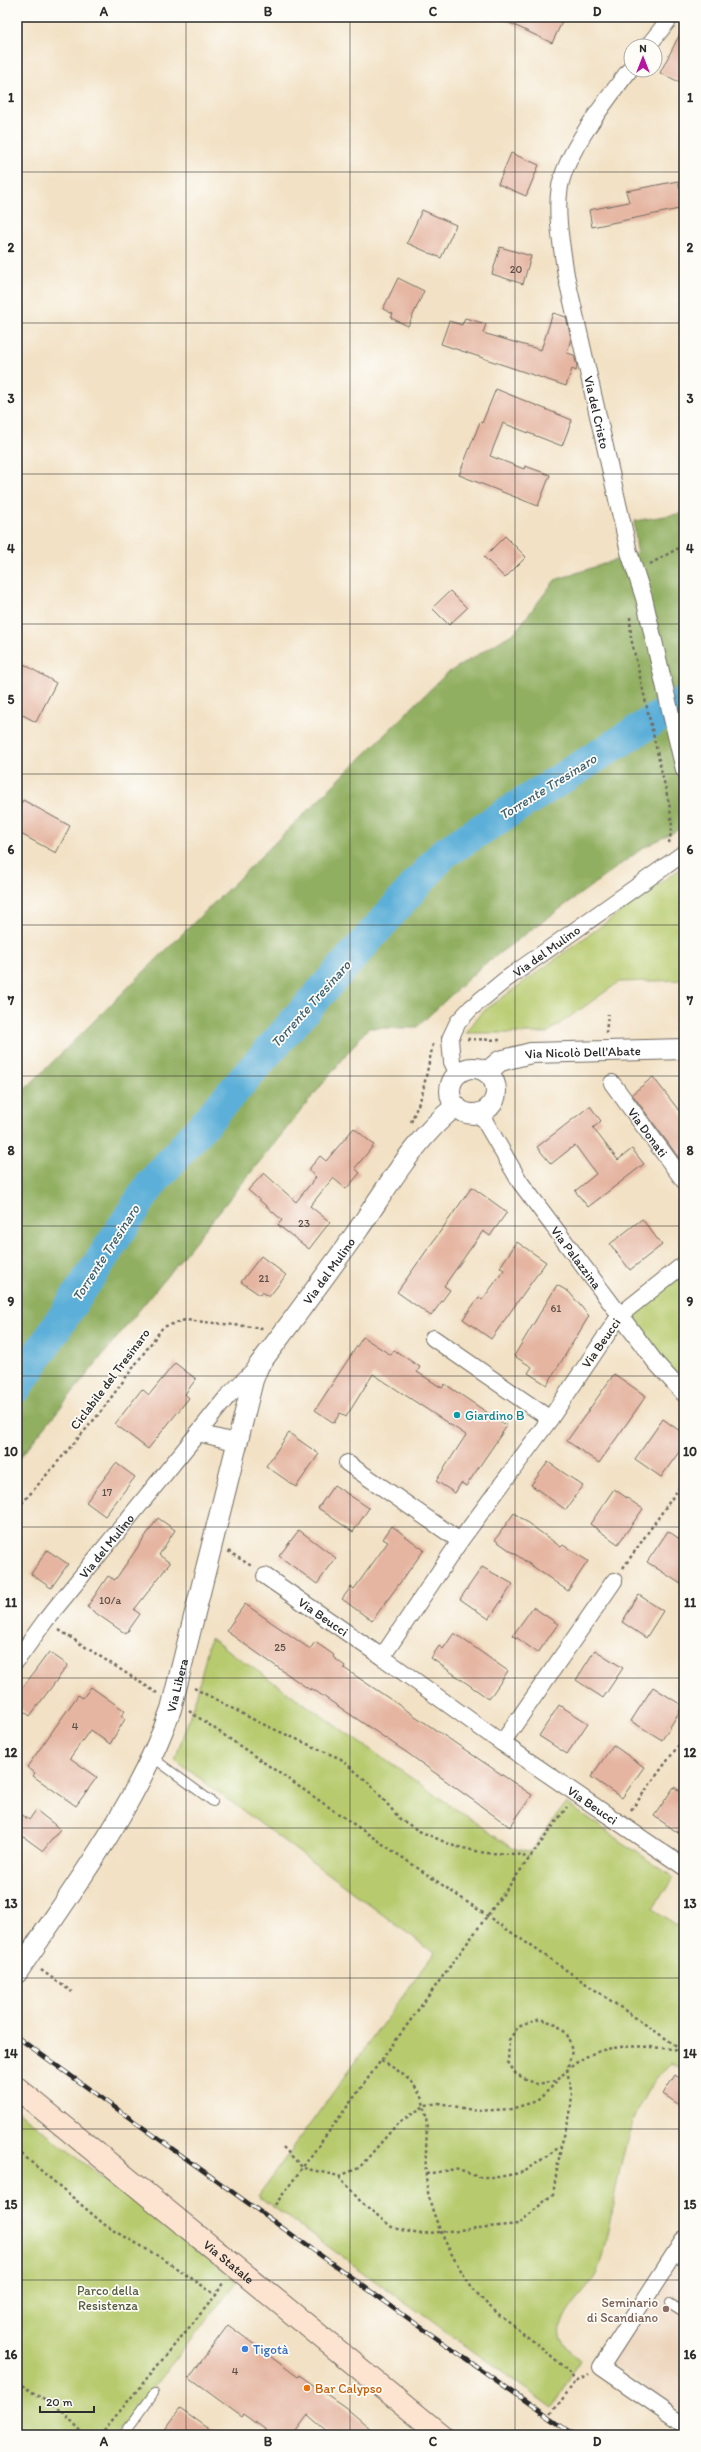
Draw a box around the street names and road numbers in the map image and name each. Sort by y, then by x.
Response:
street label: Via del Cristo [582,374,613,451]
street label: Via del Mulino [510,922,583,980]
street label: Via Nicolò Dell'Abate [523,1043,641,1062]
street label: Via Donati [625,1105,671,1160]
street label: Via Palazzina [548,1223,605,1292]
street label: Via del Mulino [299,1234,358,1307]
street label: Via Beucci [578,1315,624,1371]
street label: Ciclabile del Tresinaro [67,1325,153,1433]
street label: Via del Mulino [76,1510,137,1581]
street label: Via Beucci [296,1594,351,1639]
street label: Via Libera [163,1656,191,1714]
street label: Via Beucci [565,1782,621,1827]
street label: Via Statale [201,2236,257,2287]

